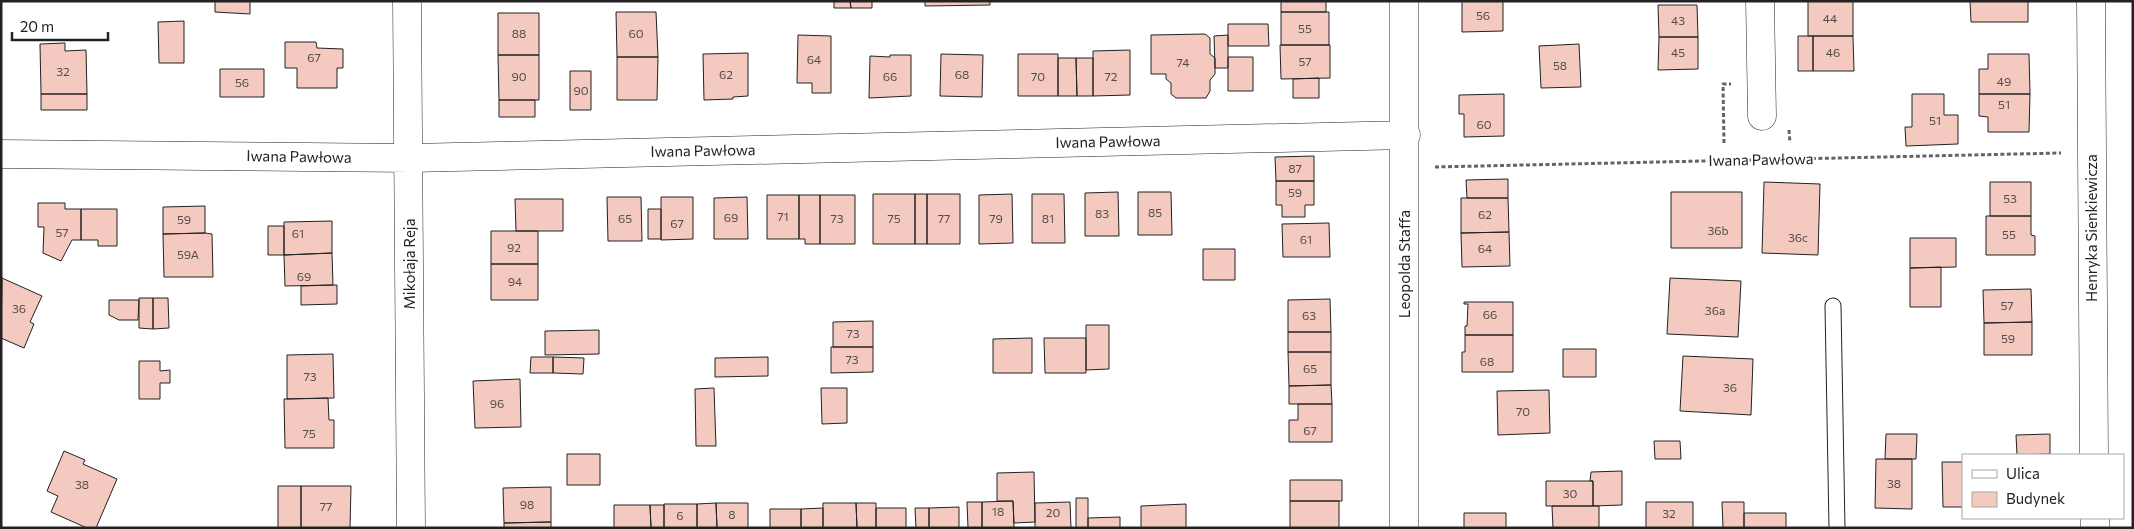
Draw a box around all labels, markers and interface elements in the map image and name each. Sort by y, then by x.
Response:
house number: 56 [1476,8,1490,22]
scale bar [12,10,109,42]
house number: 44 [1823,11,1837,25]
house number: 43 [1671,13,1685,27]
text: 20 m [20,17,54,35]
house number: 55 [1298,21,1312,35]
house number: 88 [512,26,526,40]
house number: 60 [628,26,644,40]
house number: 45 [1671,45,1685,59]
house number: 46 [1826,45,1840,59]
house number: 67 [307,50,321,64]
house number: 64 [807,52,821,66]
house number: 57 [1298,54,1312,68]
house number: 74 [1177,55,1189,69]
house number: 58 [1553,58,1567,72]
house number: 32 [56,64,70,78]
house number: 62 [719,67,733,81]
house number: 68 [955,67,969,81]
house number: 90 [511,69,527,83]
house number: 66 [883,69,897,83]
house number: 70 [1031,69,1045,83]
house number: 72 [1105,69,1118,83]
house number: 49 [1997,74,2011,88]
house number: 56 [235,75,249,89]
house number: 90 [573,83,589,97]
house number: 51 [1998,97,2010,111]
house number: 51 [1929,113,1941,127]
house number: 60 [1476,117,1492,131]
street label: Iwana Pawłowa [1055,131,1161,151]
street label: Iwana Pawłowa [650,140,756,160]
street label: Iwana Pawłowa [246,146,352,166]
street label: Iwana Pawłowa [1708,149,1814,169]
street label: Henryka Sienkiewicza [2082,154,2100,302]
house number: 87 [1288,161,1302,175]
house number: 59 [1288,185,1302,199]
house number: 53 [2003,191,2017,205]
house number: 85 [1148,205,1162,219]
house number: 83 [1095,206,1109,220]
house number: 62 [1478,207,1492,221]
house number: 71 [777,209,789,223]
house number: 69 [724,210,738,224]
street label: Leopolda Staffa [1395,210,1413,318]
house number: 65 [618,211,632,225]
house number: 73 [830,211,844,225]
house number: 75 [887,211,901,225]
house number: 77 [938,211,950,225]
house number: 79 [989,211,1003,225]
house number: 81 [1042,211,1054,225]
house number: 59 [177,212,191,226]
house number: 67 [670,216,684,230]
street label: Mikołaja Reja [400,218,418,310]
house number: 36b [1707,223,1729,237]
house number: 57 [55,225,69,239]
house number: 61 [292,226,304,240]
house number: 55 [2002,227,2016,241]
house number: 36c [1788,230,1808,244]
house number: 61 [1300,232,1312,246]
house number: 92 [507,240,521,254]
house number: 64 [1478,241,1492,255]
house number: 59A [177,247,199,261]
house number: 69 [297,269,311,283]
house number: 94 [508,274,522,288]
house number: 57 [2000,298,2014,312]
house number: 36 [12,301,26,315]
house number: 36a [1705,303,1725,317]
house number: 66 [1483,307,1497,321]
house number: 63 [1302,308,1316,322]
house number: 73 [846,326,860,340]
house number: 59 [2001,331,2015,345]
house number: 73 [845,352,859,366]
house number: 68 [1480,354,1494,368]
house number: 65 [1303,361,1317,375]
house number: 73 [303,369,317,383]
house number: 36 [1723,380,1737,394]
house number: 96 [490,396,504,410]
house number: 70 [1516,404,1530,418]
house number: 67 [1303,423,1317,437]
house number: 75 [302,426,316,440]
legend [1962,454,2124,519]
text: Ulica [2006,464,2040,482]
house number: 38 [1887,476,1901,490]
house number: 38 [75,477,89,491]
house number: 30 [1563,486,1578,500]
text: Budynek [2006,489,2065,507]
house number: 98 [520,497,534,511]
house number: 77 [320,499,332,513]
house number: 18 [992,504,1004,518]
house number: 20 [1046,505,1060,519]
house number: 32 [1662,506,1676,520]
house number: 8 [728,507,736,521]
house number: 6 [676,508,684,522]

